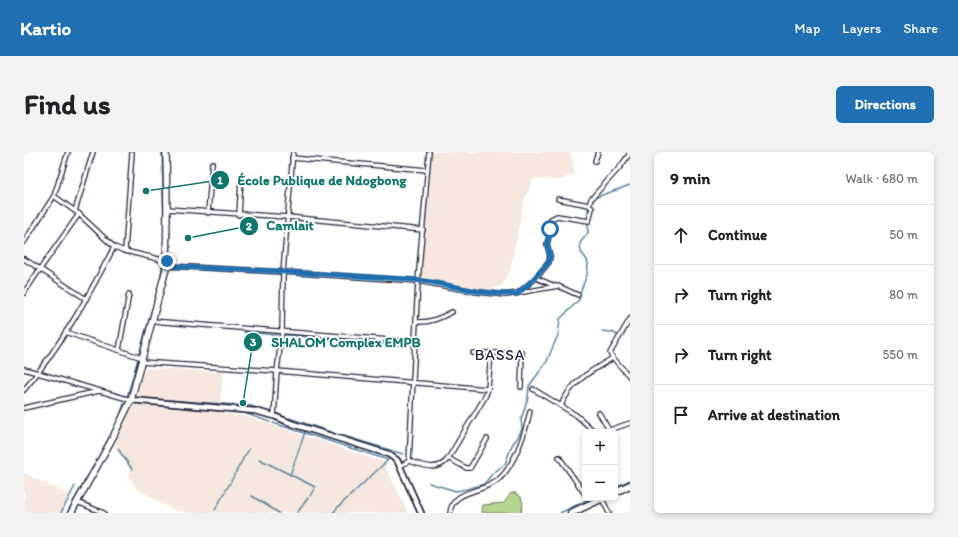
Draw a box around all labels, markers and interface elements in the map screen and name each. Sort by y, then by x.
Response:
text: Kartio [20,17,71,40]
text: Map [795,20,820,37]
text: Layers [842,20,881,37]
text: Share [903,20,938,37]
button: Directions [836,86,934,123]
text: Find us [24,87,111,121]
callout: École Publique de Ndogbong [210,167,415,193]
text: 9 min [670,168,710,188]
text: Walk · 680 m [845,171,918,186]
text: École Publique de Ndogbong [238,172,407,189]
text: 1 [217,173,223,187]
callout: Camlait [239,213,322,239]
text: Camlait [266,217,315,234]
text: 2 [246,219,253,233]
route start [541,220,559,238]
icon: ahead [670,224,692,246]
text: Continue [708,226,767,244]
text: 50 m [889,227,918,242]
route end [158,252,176,270]
icon: right [670,284,692,306]
text: Turn right [708,286,772,304]
text: 80 m [889,287,918,302]
callout: SHALOM Complex EMPB [243,329,429,355]
text: SHALOM Complex EMPB [271,334,421,351]
text: 3 [250,335,257,349]
icon: right [670,344,692,366]
district label: BASSA [475,346,525,364]
text: Turn right [708,346,772,364]
text: 550 m [882,347,918,362]
icon: arrive [670,404,692,426]
text: Arrive at destination [708,406,840,424]
map controls [582,429,618,501]
button: + [582,429,618,465]
button: − [582,465,618,501]

